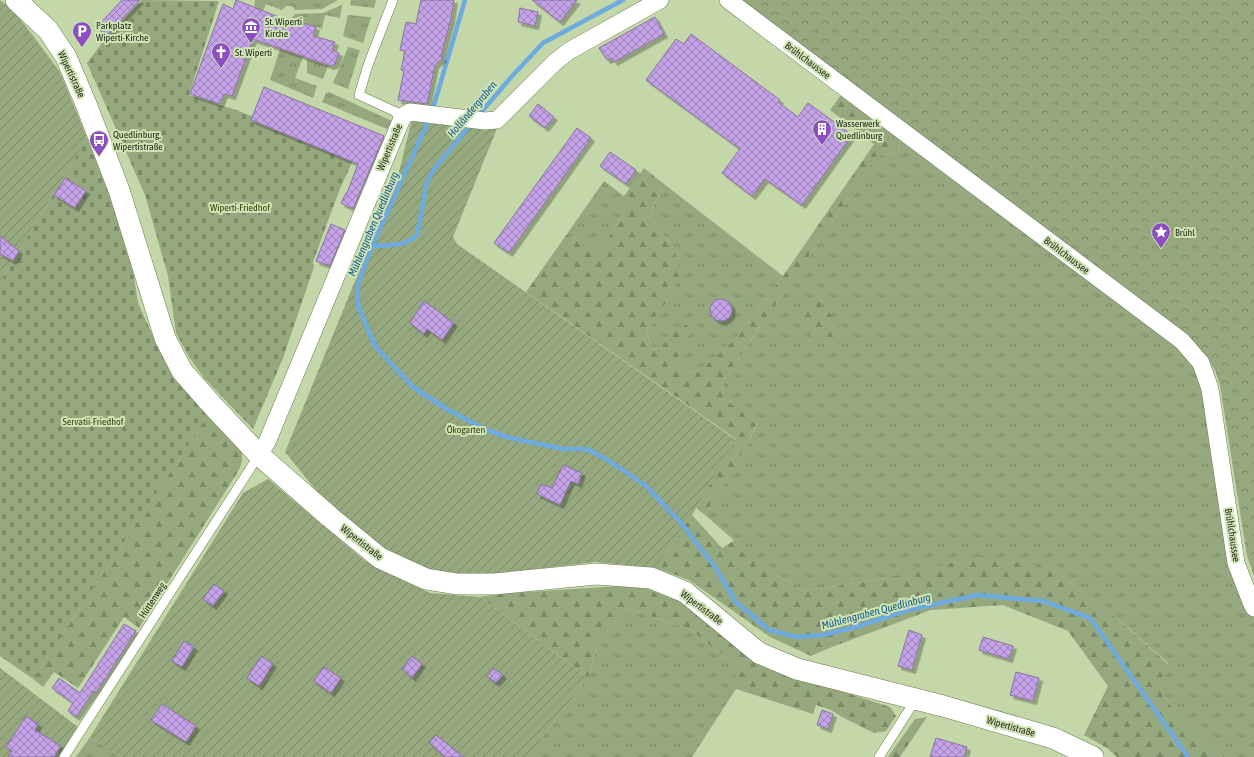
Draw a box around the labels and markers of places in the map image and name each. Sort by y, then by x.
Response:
museum icon: St. Wiperti Kirche [240,16,262,44]
place label: St. Wiperti Kirche [265,16,302,39]
parking icon: Parkplatz Wiperti-Kirche [71,20,93,48]
place label: Parkplatz Wiperti-Kirche [96,20,149,43]
church icon: St. Wiperti [210,41,232,69]
place label: St. Wiperti [235,47,272,58]
building icon: Wasserwerk Quedlinburg [811,118,833,146]
place label: Wasserwerk Quedlinburg [836,118,883,141]
bus stop icon: Quedlinburg, Wipertistraße [88,129,110,157]
place label: Quedlinburg, Wipertistraße [113,129,163,152]
place icon: Brühl [1150,221,1172,249]
place label: Brühl [1175,227,1195,238]

